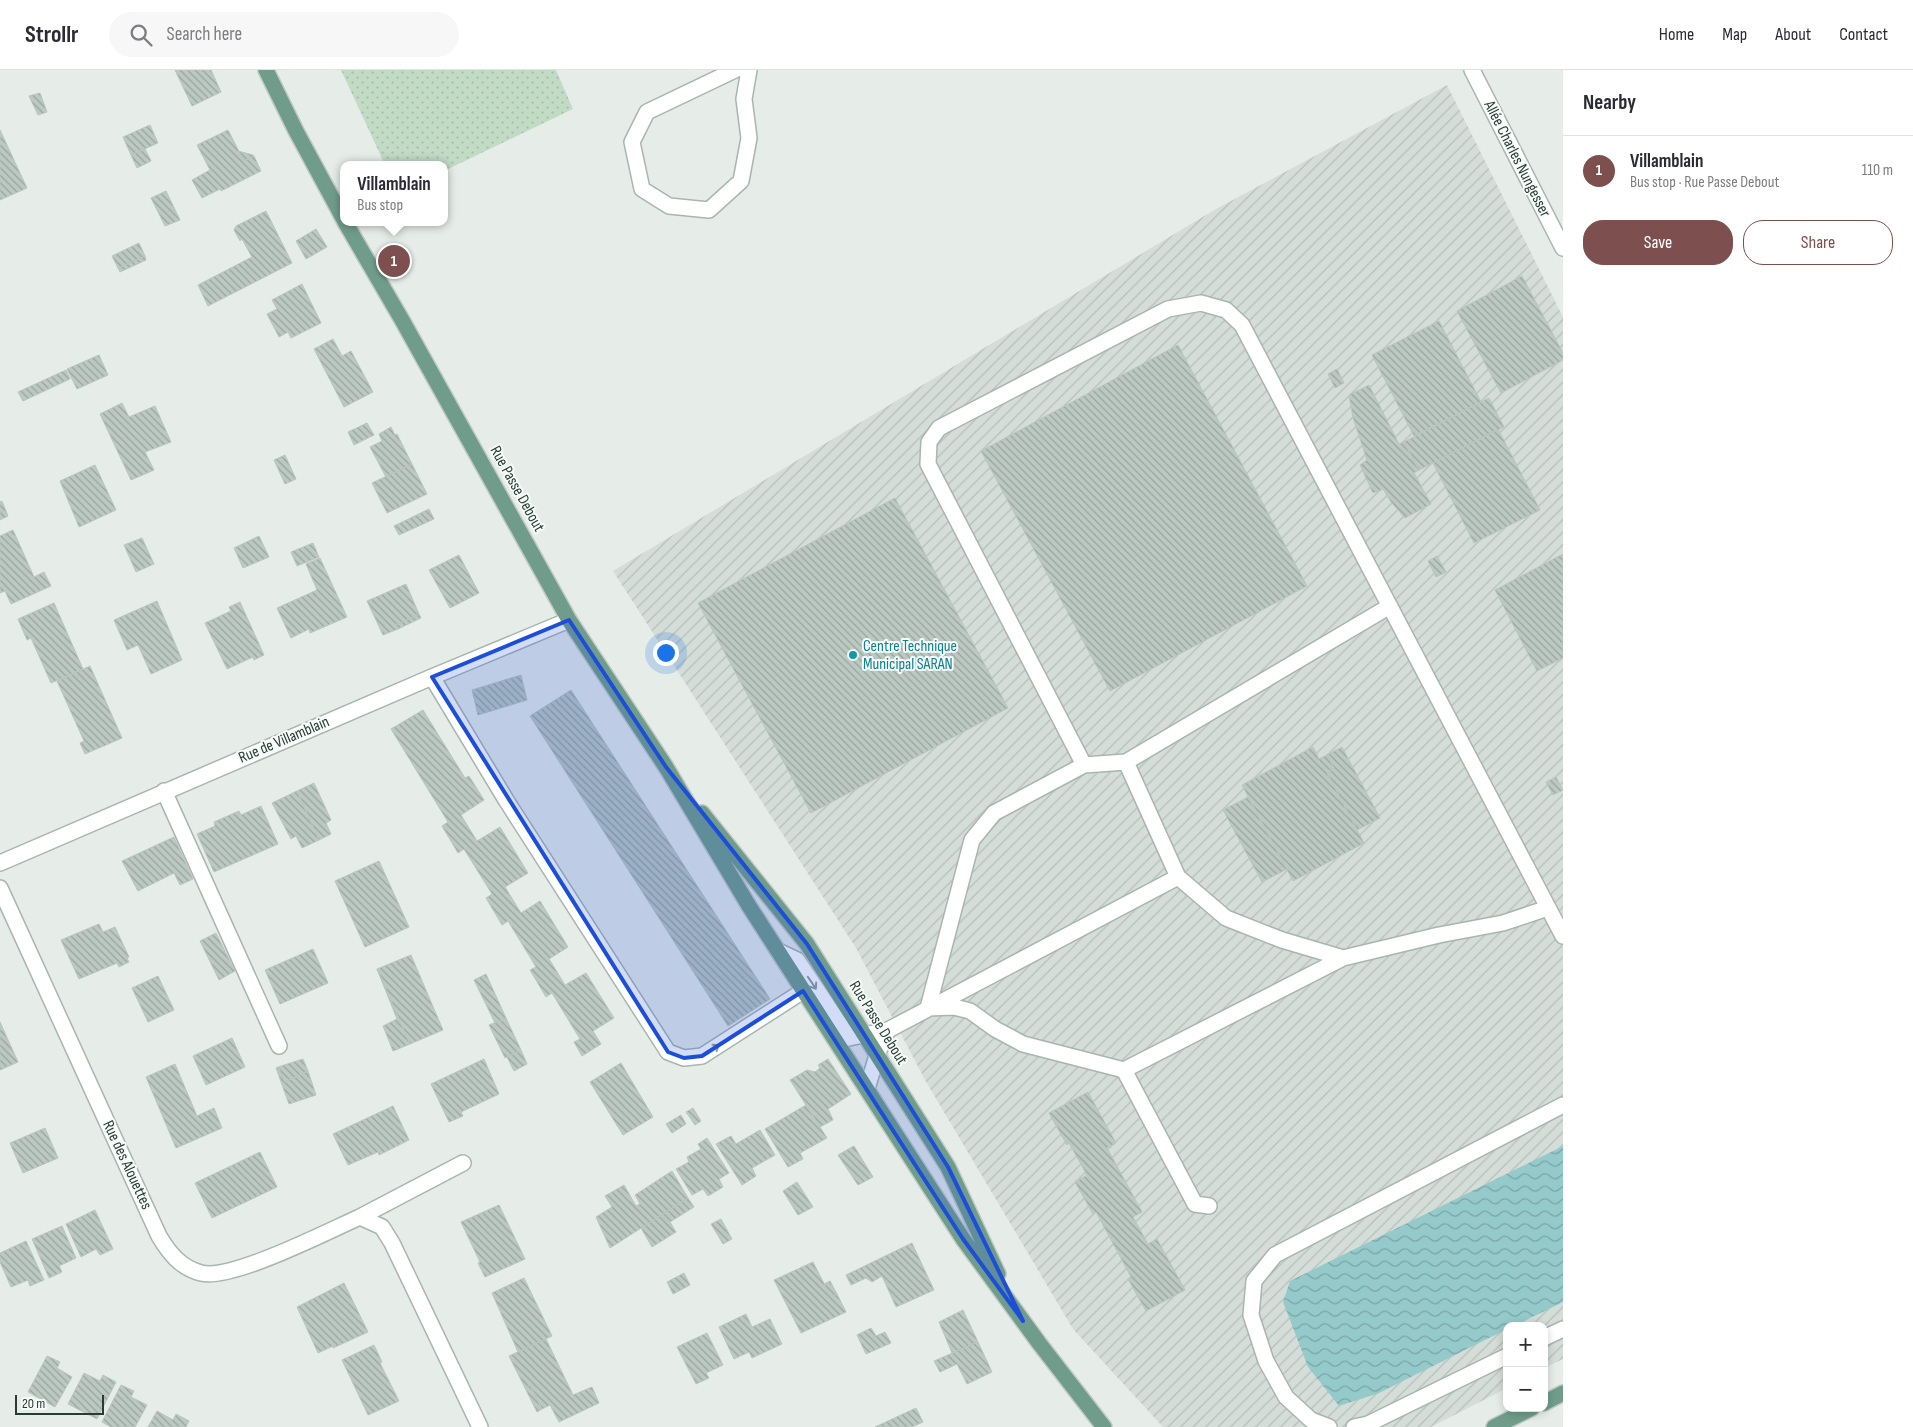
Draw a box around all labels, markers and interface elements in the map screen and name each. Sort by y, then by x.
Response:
search box [109,12,459,57]
text: Strollr [25,20,79,49]
icon: search [127,21,155,49]
text: Search here [167,23,242,46]
text: Home [1659,24,1694,45]
text: Map [1722,24,1747,45]
text: About [1775,24,1811,45]
text: Contact [1839,24,1888,45]
text: Nearby [1583,90,1636,115]
street label: Allée Charles Nungesser [1479,97,1555,221]
text: Villamblain [1630,150,1703,173]
popup [340,161,448,226]
text: 1 [1596,161,1602,180]
text: 110 m [1862,161,1893,180]
text: Villamblain [357,173,431,196]
text: Bus stop · Rue Passe Debout [1630,173,1779,192]
text: Bus stop [357,196,403,215]
button: Save [1583,220,1733,265]
button: Share [1743,220,1893,265]
pin: 1 [378,242,410,280]
street label: Rue Passe Debout [486,443,548,535]
place label: Centre Technique Municipal SARAN [863,637,957,674]
your location [653,640,679,666]
marker: Centre Technique Municipal SARAN [847,649,859,661]
street label: Rue de Villamblain [236,712,332,768]
one-way arrow [807,976,817,990]
street label: Rue Passe Debout [845,978,911,1069]
one-way arrow [706,1043,720,1053]
street label: Rue des Alouettes [98,1117,156,1213]
map controls [1503,1322,1548,1412]
button: + [1503,1322,1548,1367]
button: − [1503,1367,1548,1412]
scale bar [15,1392,104,1415]
text: 20 m [22,1395,45,1412]

